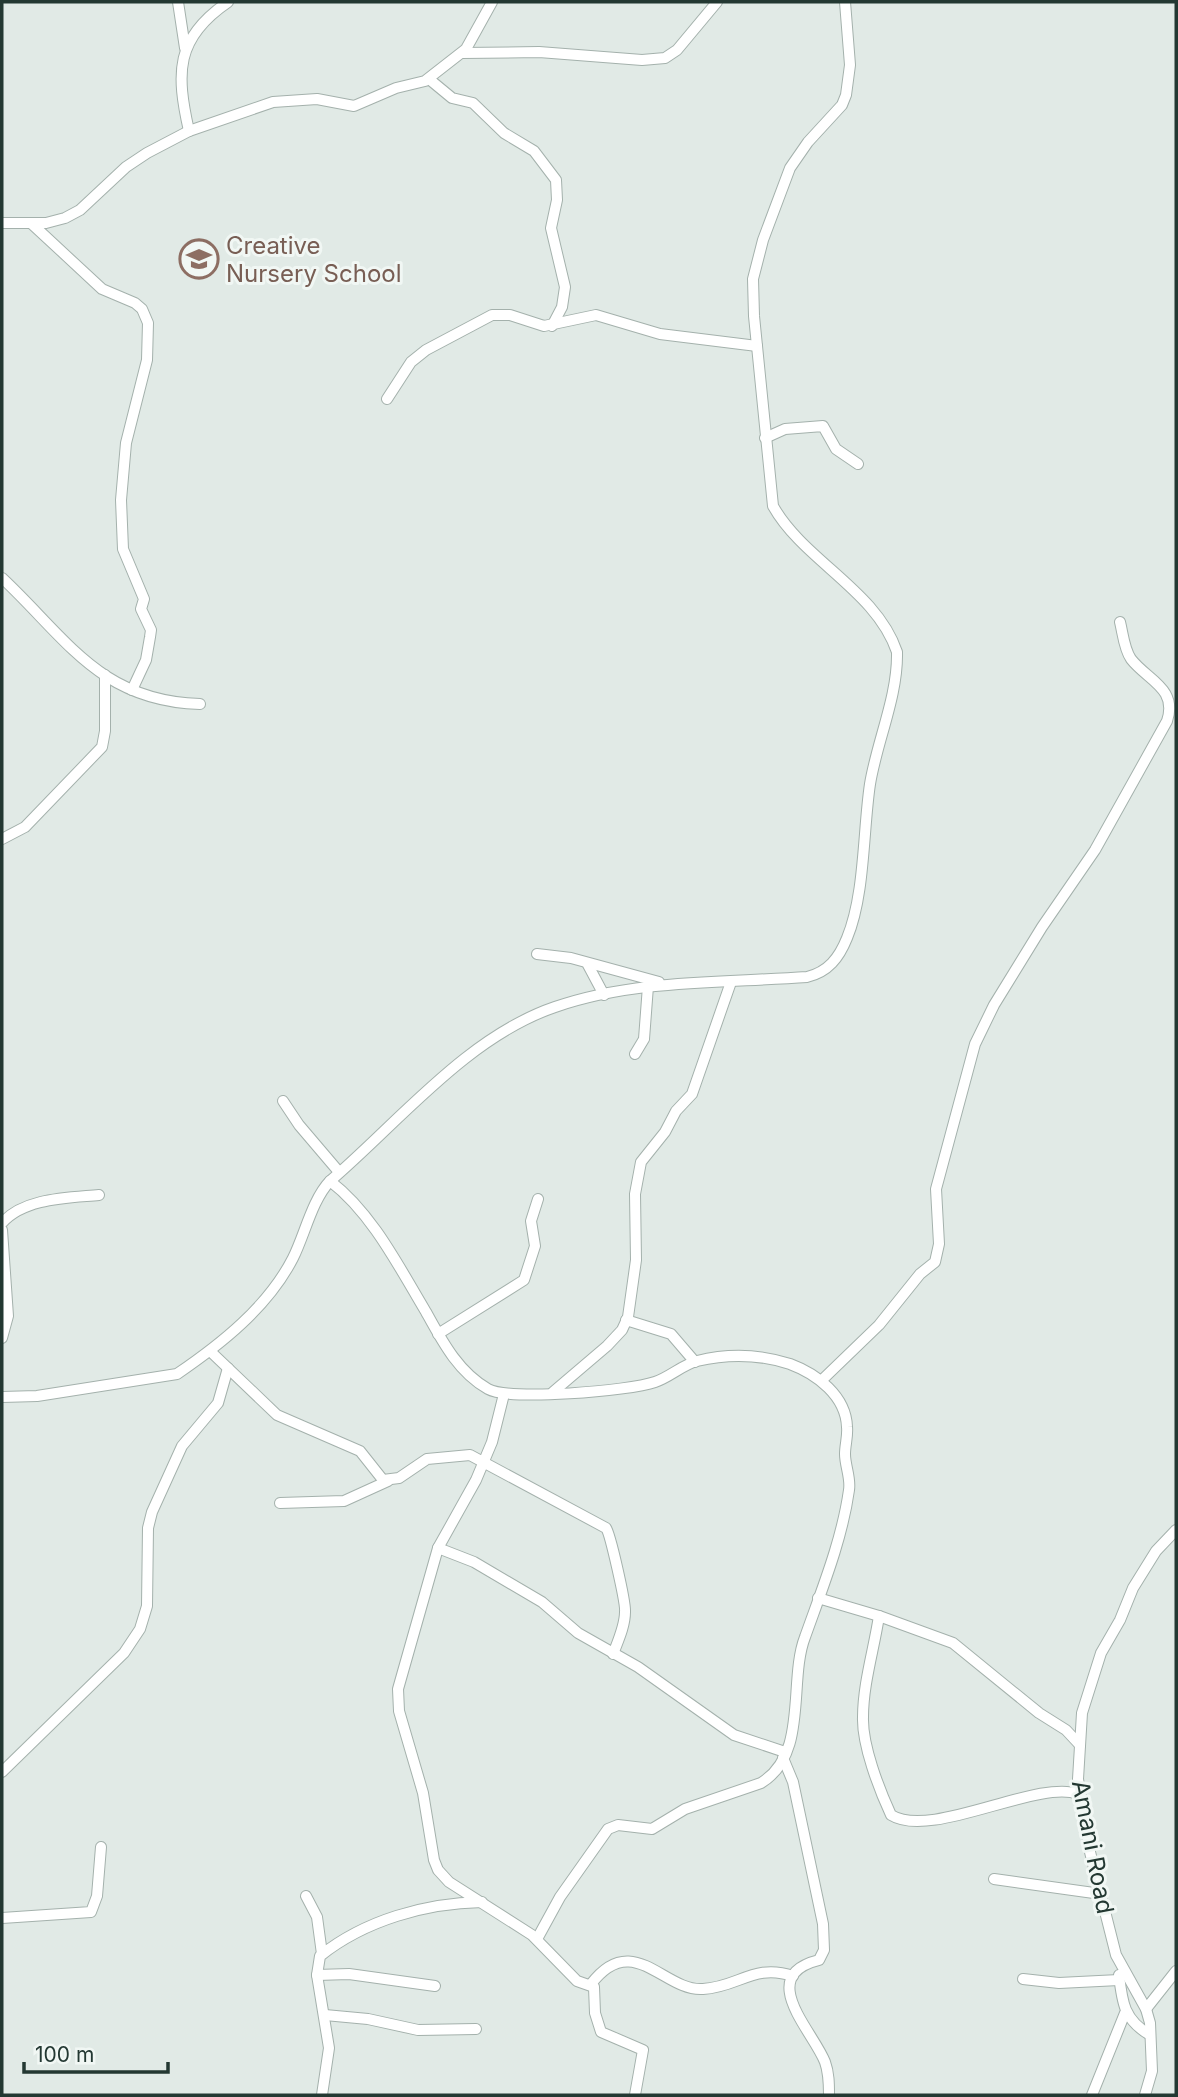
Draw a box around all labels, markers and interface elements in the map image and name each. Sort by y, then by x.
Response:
place label: Creative Nursery School [226,231,402,288]
school or university icon: Creative Nursery School [178,238,220,280]
street label: Amani Road [1066,1778,1120,1916]
scale bar [24,2030,168,2074]
text: 100 m [35,2042,94,2067]

